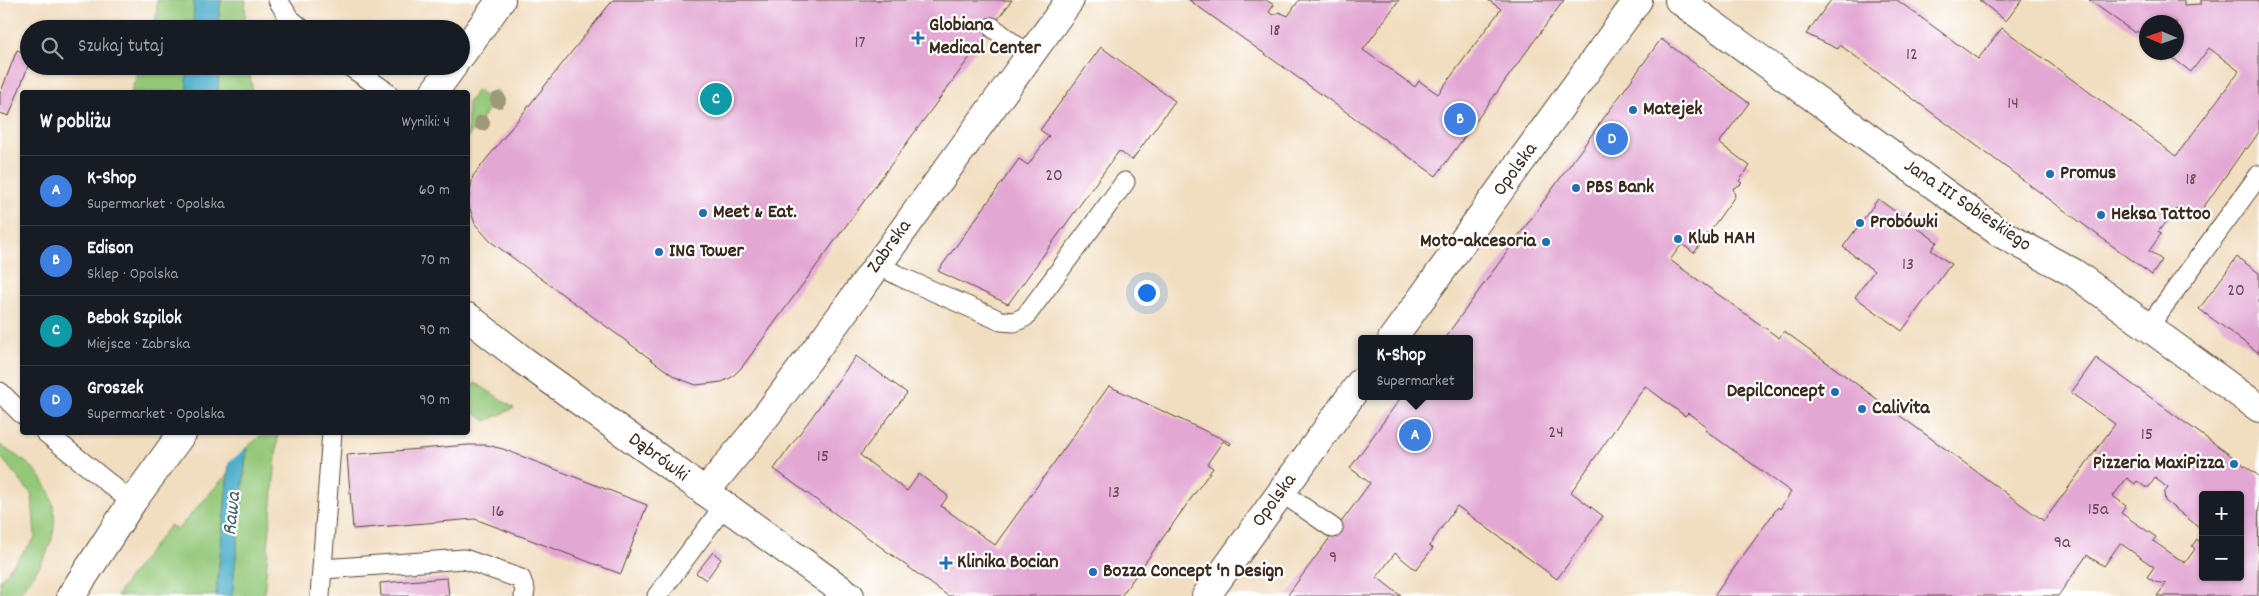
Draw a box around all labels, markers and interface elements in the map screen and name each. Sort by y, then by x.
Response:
place label: Globiana Medical Center [929,12,1041,63]
north arrow [2139,15,2184,60]
house number: 18 [1269,19,1281,44]
search box [20,20,470,75]
house number: 17 [855,31,866,56]
marker: Globiana Medical Center [911,31,925,45]
icon: search [38,34,66,62]
text: Szukaj tutaj [78,34,164,61]
house number: 12 [1906,43,1918,68]
pin: C [700,80,732,118]
house number: 14 [2007,92,2019,117]
place label: Matejek [1643,96,1703,124]
pin: B [1444,100,1476,138]
marker: Matejek [1627,104,1639,116]
text: W pobliżu [40,108,111,138]
text: Wyniki: 4 [402,111,450,134]
pin: D [1596,120,1628,158]
street label: Opolska [1487,137,1545,203]
street label: Jana III Sobieskiego [1898,153,2037,259]
place label: Promus [2060,160,2116,188]
house number: 20 [1045,164,1063,189]
text: K-Shop [87,166,137,193]
marker: Promus [2044,168,2056,180]
house number: 18 [2185,168,2197,193]
place label: PBS Bank [1586,174,1654,202]
text: A [52,179,60,202]
text: 60 m [419,179,450,202]
marker: PBS Bank [1570,182,1582,194]
text: Supermarket · Opolska [87,193,225,216]
place label: Meet & Eat. [713,199,797,227]
place label: Heksa Tattoo [2111,201,2211,229]
marker: Meet & Eat. [697,207,709,219]
place label: Probówki [1870,209,1938,237]
marker: Heksa Tattoo [2095,209,2107,221]
street label: Zabrska [861,214,919,280]
marker: Probówki [1854,217,1866,229]
place label: Klub HAH [1688,225,1755,253]
place label: Moto-akcesoria [1420,228,1537,256]
marker: Klub HAH [1672,233,1684,245]
text: Edison [87,236,133,263]
marker: Moto-akcesoria [1540,236,1552,248]
place label: ING Tower [669,238,745,266]
marker: ING Tower [653,246,665,258]
text: B [52,249,60,272]
text: 70 m [420,249,450,272]
house number: 13 [1902,253,1914,278]
text: Sklep · Opolska [87,263,178,286]
house number: 20 [2227,279,2245,304]
your location [1134,280,1160,306]
text: Bebok Szpilok [87,306,182,333]
text: C [52,319,60,342]
text: 90 m [419,319,450,342]
text: Miejsce · Zabrska [87,333,190,356]
popup [1358,335,1473,400]
text: K-Shop [1376,343,1426,370]
text: Supermarket [1376,370,1455,393]
text: Groszek [87,376,143,403]
place label: DepilConcept [1727,378,1826,406]
marker: DepilConcept [1829,386,1841,398]
text: D [52,389,60,412]
text: 90 m [419,389,450,412]
place label: CaliVita [1872,395,1930,423]
text: Supermarket · Opolska [87,403,225,426]
marker: CaliVita [1856,403,1868,415]
pin: A [1399,416,1431,454]
house number: 24 [1548,421,1564,446]
house number: 15 [2141,423,2153,448]
street label: Dąbrówki [622,426,694,490]
house number: 15 [817,445,829,470]
place label: Pizzeria MaxiPizza [2093,450,2225,478]
marker: Pizzeria MaxiPizza [2228,458,2240,470]
street label: Opolska [1246,468,1304,534]
house number: 13 [1108,481,1120,506]
water label: Rawa [216,490,250,537]
map controls [2199,491,2244,581]
button: + [2199,491,2244,536]
house number: 15a [2088,498,2109,523]
house number: 16 [492,500,504,525]
house number: 9a [2054,531,2071,556]
button: − [2199,536,2244,581]
house number: 9 [1329,546,1337,571]
place label: Klinika Bocian [957,549,1058,577]
marker: Klinika Bocian [939,556,953,570]
place label: Bozza Concept 'n Design [1103,558,1284,586]
marker: Bozza Concept 'n Design [1087,566,1099,578]

